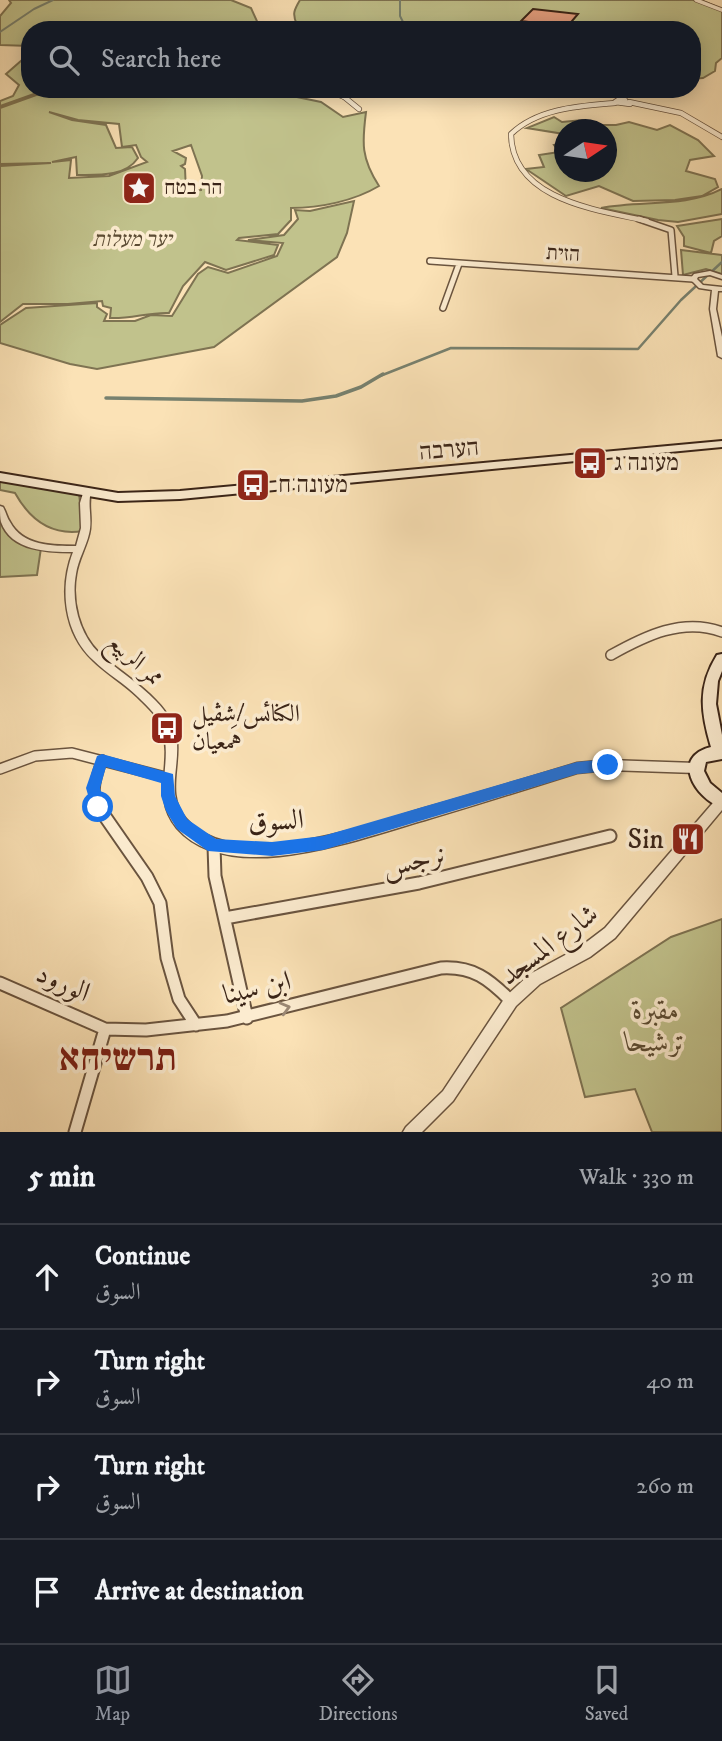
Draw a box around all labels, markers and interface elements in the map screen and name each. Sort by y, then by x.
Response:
search box [21,21,701,98]
icon: search [45,41,83,79]
text: Search here [101,43,221,76]
north arrow [554,119,617,182]
place icon: הר בטח [120,169,158,207]
place label: הר בטח [164,175,222,201]
park label: יער מעלות [92,227,174,253]
street label: הזית [545,240,581,268]
street label: הערבה [418,432,480,468]
bus stop icon: מעונה ג [571,444,609,482]
place label: מעונה ג [614,448,679,478]
bus stop icon: מעונה ח [234,466,272,504]
place label: מעונה ח [278,470,348,500]
street label: ممر الربيع [97,627,170,697]
place label: الكنائس/شڤيل هَمعيان [192,699,300,757]
bus stop icon: الكنائس/شڤيل هَمعيان [148,709,186,747]
route end [592,749,623,780]
route start [82,791,113,822]
street label: السوق [247,802,305,840]
restaurant icon: Sin [669,820,707,858]
place label: Sin [627,822,664,857]
street label: نرجس [379,837,449,885]
street label: شارع المسجد [493,897,608,997]
street label: الورود [30,956,96,1010]
street label: ابن سينا [219,963,295,1013]
park label: مقبرة ترشيحا [622,993,687,1060]
one-way arrow [278,1002,290,1016]
district label: תרשיחא [59,1035,177,1083]
text: 5 min [28,1159,95,1196]
text: Walk · 330 m [579,1163,694,1192]
text: Continue [95,1240,190,1273]
icon: ahead [28,1258,66,1296]
text: 30 m [651,1262,694,1291]
text: السوق [95,1278,141,1307]
text: Turn right [95,1345,205,1378]
icon: right [28,1363,66,1401]
text: 40 m [646,1367,694,1396]
text: السوق [95,1383,141,1412]
text: Turn right [95,1450,205,1483]
icon: right [28,1468,66,1506]
text: 260 m [636,1472,694,1501]
text: السوق [95,1488,141,1517]
icon: arrive [28,1573,66,1611]
text: Arrive at destination [95,1575,304,1608]
tab: Map [94,1661,132,1726]
tab: Directions [319,1661,398,1726]
tab: Saved [585,1661,628,1726]

